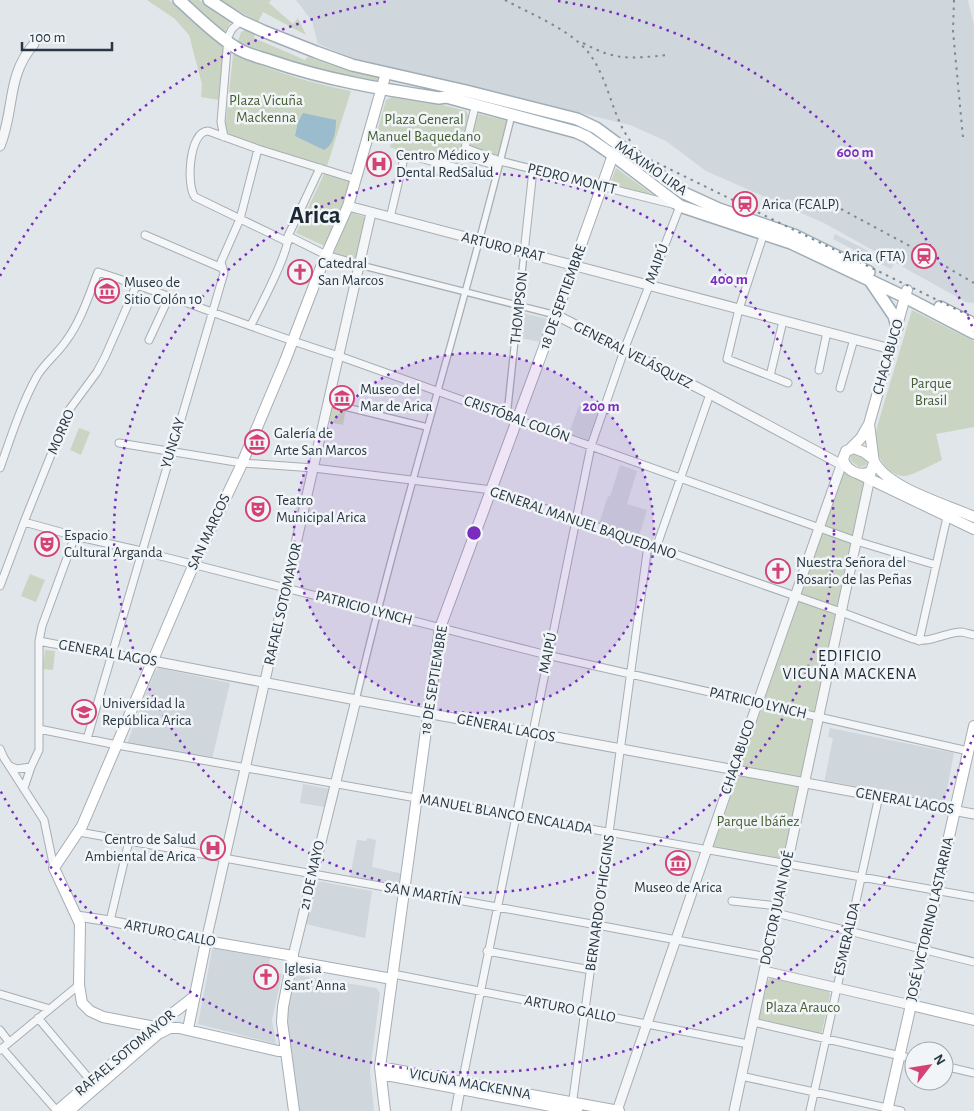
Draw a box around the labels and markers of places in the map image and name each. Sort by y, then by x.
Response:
place label: Centro Médico y Dental RedSalud [396,148,494,180]
hospital icon: Centro Médico y Dental RedSalud [366,151,392,177]
station icon: Arica (FCALP) [732,191,758,217]
place label: Arica (FCALP) [762,197,840,212]
station icon: Arica (FTA) [911,243,937,269]
place label: Arica (FTA) [843,249,906,264]
place label: Catedral San Marcos [318,256,384,288]
church icon: Catedral San Marcos [287,259,313,285]
place label: Museo de Sitio Colón 10 [124,275,202,307]
museum icon: Museo de Sitio Colón 10 [94,278,120,304]
place label: Museo del Mar de Arica [360,382,433,414]
museum icon: Museo del Mar de Arica [329,385,355,411]
place label: Galería de Arte San Marcos [274,426,367,458]
museum icon: Galería de Arte San Marcos [244,429,270,455]
place label: Teatro Municipal Arica [276,493,366,525]
theatre icon: Teatro Municipal Arica [245,496,271,522]
centre of rings [465,524,483,542]
place label: Espacio Cultural Arganda [64,528,163,560]
theatre icon: Espacio Cultural Arganda [34,531,60,557]
place label: Nuestra Señora del Rosario de las Peñas [796,555,912,587]
church icon: Nuestra Señora del Rosario de las Peñas [765,558,791,584]
place label: Universidad la República Arica [102,696,192,728]
school or university icon: Universidad la República Arica [71,699,97,725]
place label: Centro de Salud Ambiental de Arica [85,832,196,864]
hospital icon: Centro de Salud Ambiental de Arica [200,835,226,861]
museum icon: Museo de Arica [665,850,691,876]
place label: Museo de Arica [634,880,722,895]
place label: Iglesia Sant' Anna [284,961,346,993]
church icon: Iglesia Sant' Anna [253,964,279,990]

